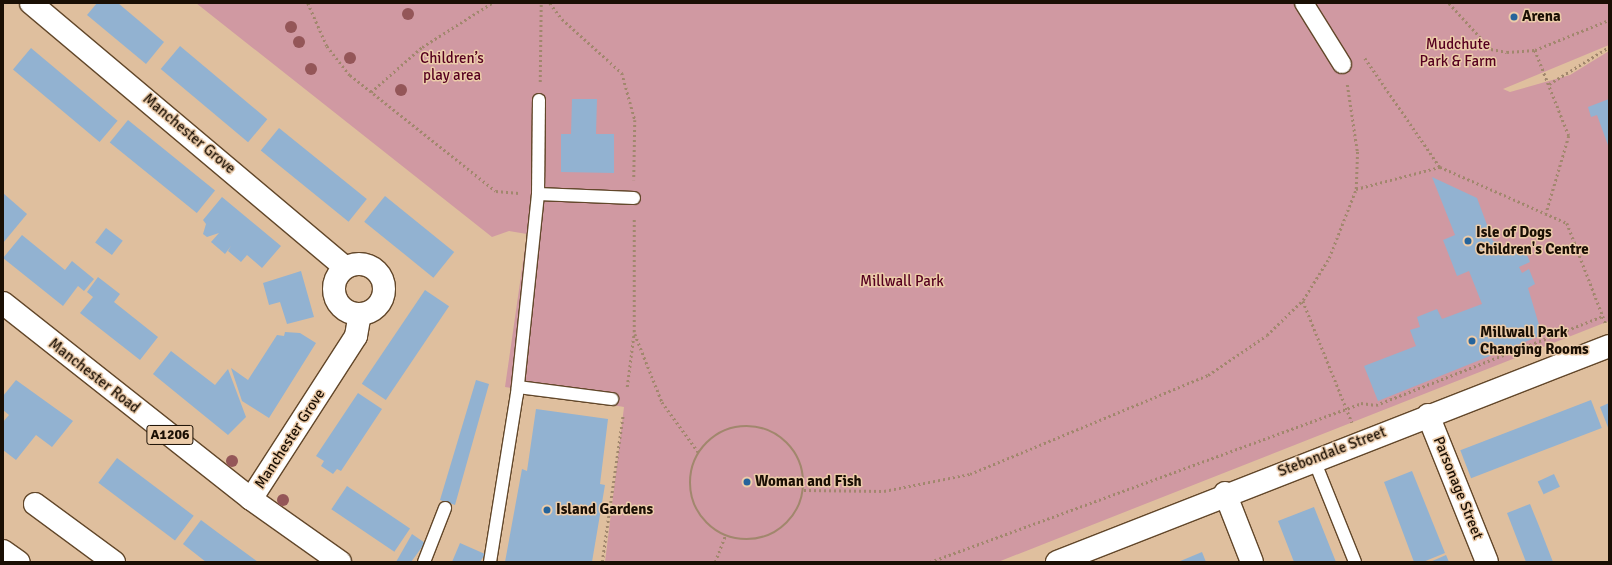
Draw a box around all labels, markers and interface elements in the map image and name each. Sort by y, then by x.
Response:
place label: Arena [1522,8,1561,26]
marker: Arena [1509,12,1519,22]
park label: Mudchute Park & Farm [1419,35,1497,70]
park label: Children’s play area [420,49,484,84]
street label: Manchester Grove [139,90,239,178]
place label: Isle of Dogs Children's Centre [1476,223,1589,258]
marker: Isle of Dogs Children's Centre [1463,236,1473,246]
park label: Millwall Park [860,273,944,291]
place label: Millwall Park Changing Rooms [1480,323,1589,358]
street label: Manchester Road [45,335,143,417]
marker: Millwall Park Changing Rooms [1467,336,1477,346]
street label: Manchester Grove [251,386,329,492]
road number: A1206 [146,423,194,447]
street label: Stebondale Street [1275,423,1389,481]
street label: Parsonage Street [1429,434,1487,542]
place label: Woman and Fish [755,473,862,491]
marker: Woman and Fish [742,477,752,487]
place label: Island Gardens [556,501,653,519]
marker: Island Gardens [541,504,553,516]

